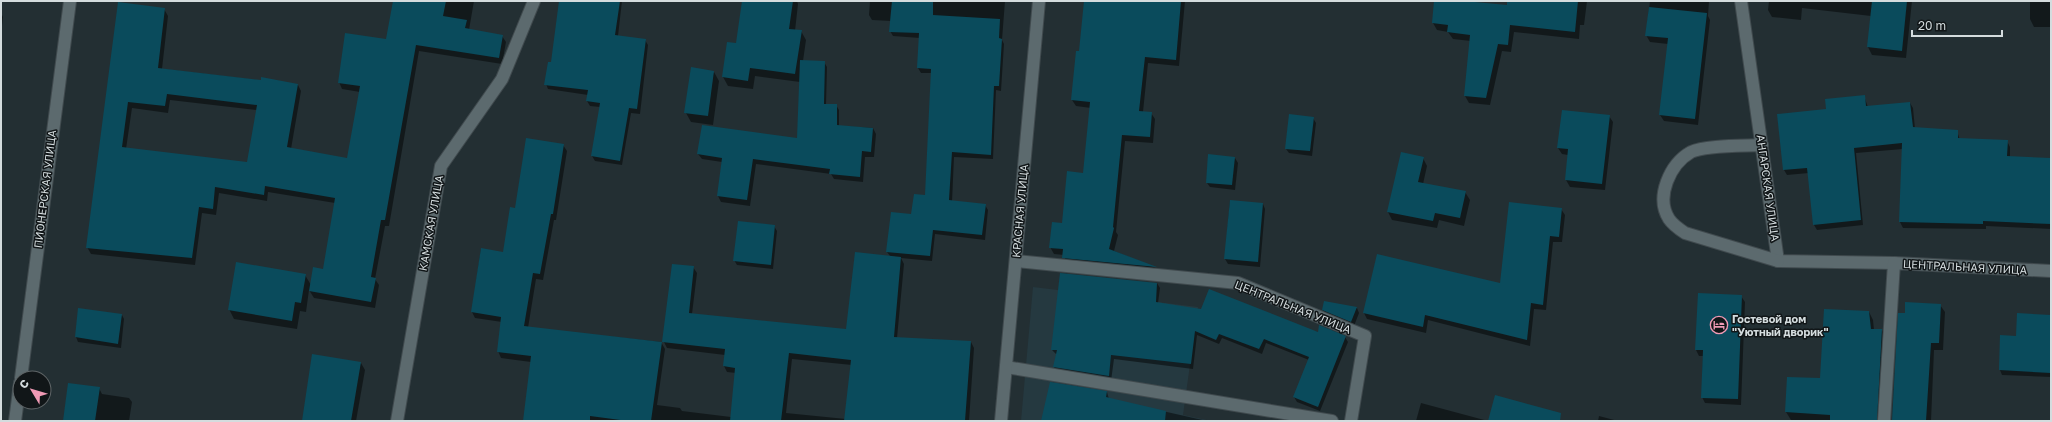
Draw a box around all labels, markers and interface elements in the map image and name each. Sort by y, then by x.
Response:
scale bar [1912,12,2002,38]
text: 20 m [1918,18,1946,33]
street label: ПИОНЕРСКАЯ УЛИЦА [31,128,58,249]
street label: АНГАРСКАЯ УЛИЦА [1755,134,1782,243]
street label: КРАСНАЯ УЛИЦА [1009,163,1030,258]
street label: КАМСКАЯ УЛИЦА [416,173,445,272]
street label: ЦЕНТРАЛЬНАЯ УЛИЦА [1903,257,2028,276]
street label: ЦЕНТРАЛЬНАЯ УЛИЦА [1233,277,1354,336]
place label: Гостевой дом "Уютный дворик" [1732,312,1829,338]
hotel icon: Гостевой дом "Уютный дворик" [1709,315,1729,335]
north arrow [12,370,52,410]
text: С [16,376,31,391]

